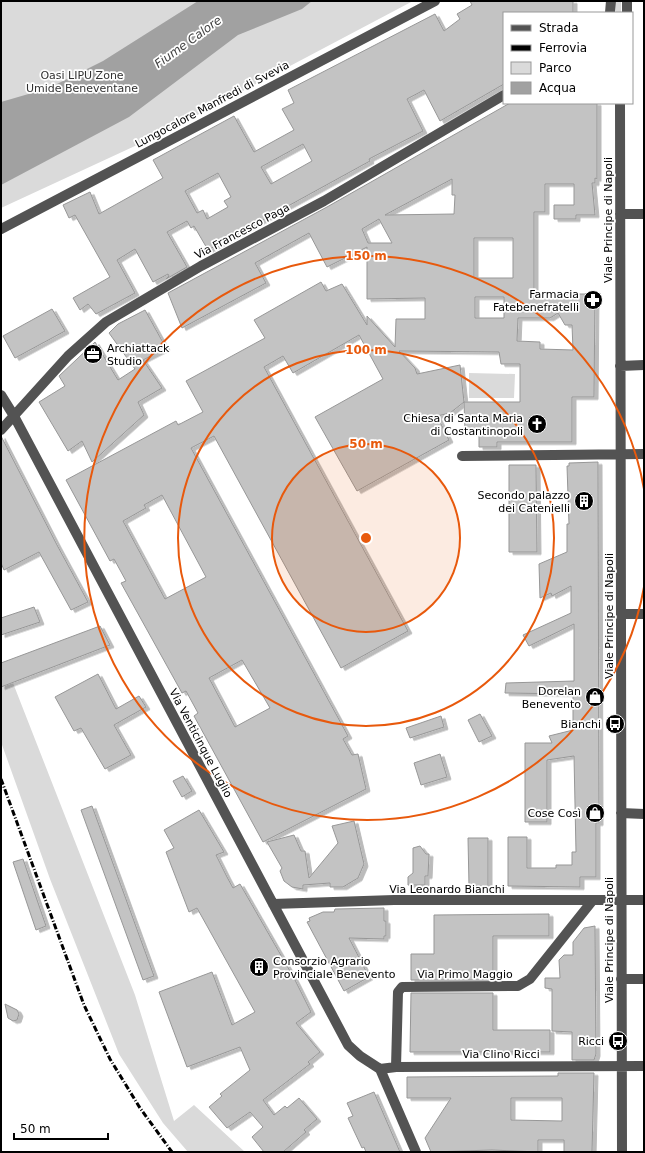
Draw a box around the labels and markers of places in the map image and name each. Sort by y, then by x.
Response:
place label: Farmacia Fatebenefratelli [493,288,579,314]
pharmacy icon: Farmacia Fatebenefratelli [582,289,604,311]
place label: Archiattack Studio [107,342,170,368]
office icon: Archiattack Studio [82,343,104,365]
place label: Chiesa di Santa Maria di Costantinopoli [403,412,523,438]
church icon: Chiesa di Santa Maria di Costantinopoli [526,413,548,435]
place label: Secondo palazzo dei Catenielli [477,489,570,515]
building icon: Secondo palazzo dei Catenielli [573,490,595,512]
centre of rings [359,531,373,545]
place label: Dorelan Benevento [522,685,581,711]
shop icon: Dorelan Benevento [584,686,606,708]
bus stop icon: Bianchi [604,713,626,735]
place label: Bianchi [561,718,601,731]
shop icon: Cose Così [584,802,606,824]
place label: Cose Così [527,807,581,820]
place label: Consorzio Agrario Provinciale Benevento [273,955,396,981]
building icon: Consorzio Agrario Provinciale Benevento [248,956,270,978]
bus stop icon: Ricci [607,1030,629,1052]
place label: Ricci [578,1035,604,1048]

